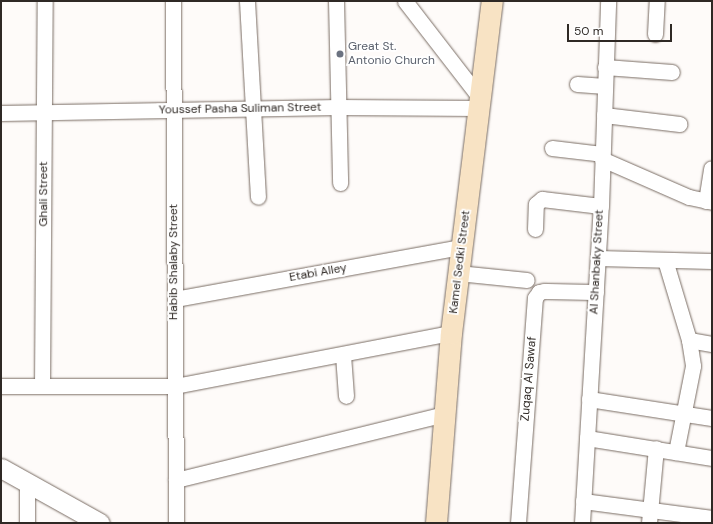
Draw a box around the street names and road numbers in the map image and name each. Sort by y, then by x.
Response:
street label: Youssef Pasha Suliman Street [159,100,321,118]
street label: Ghali Street [37,161,51,227]
street label: Habib Shalaby Street [167,204,181,320]
street label: Kamel Sedki Street [447,209,473,315]
street label: Al Shanbaky Street [587,209,607,315]
street label: Etabi Alley [288,261,348,285]
street label: Zuqaq Al Sawaf [518,336,540,422]

